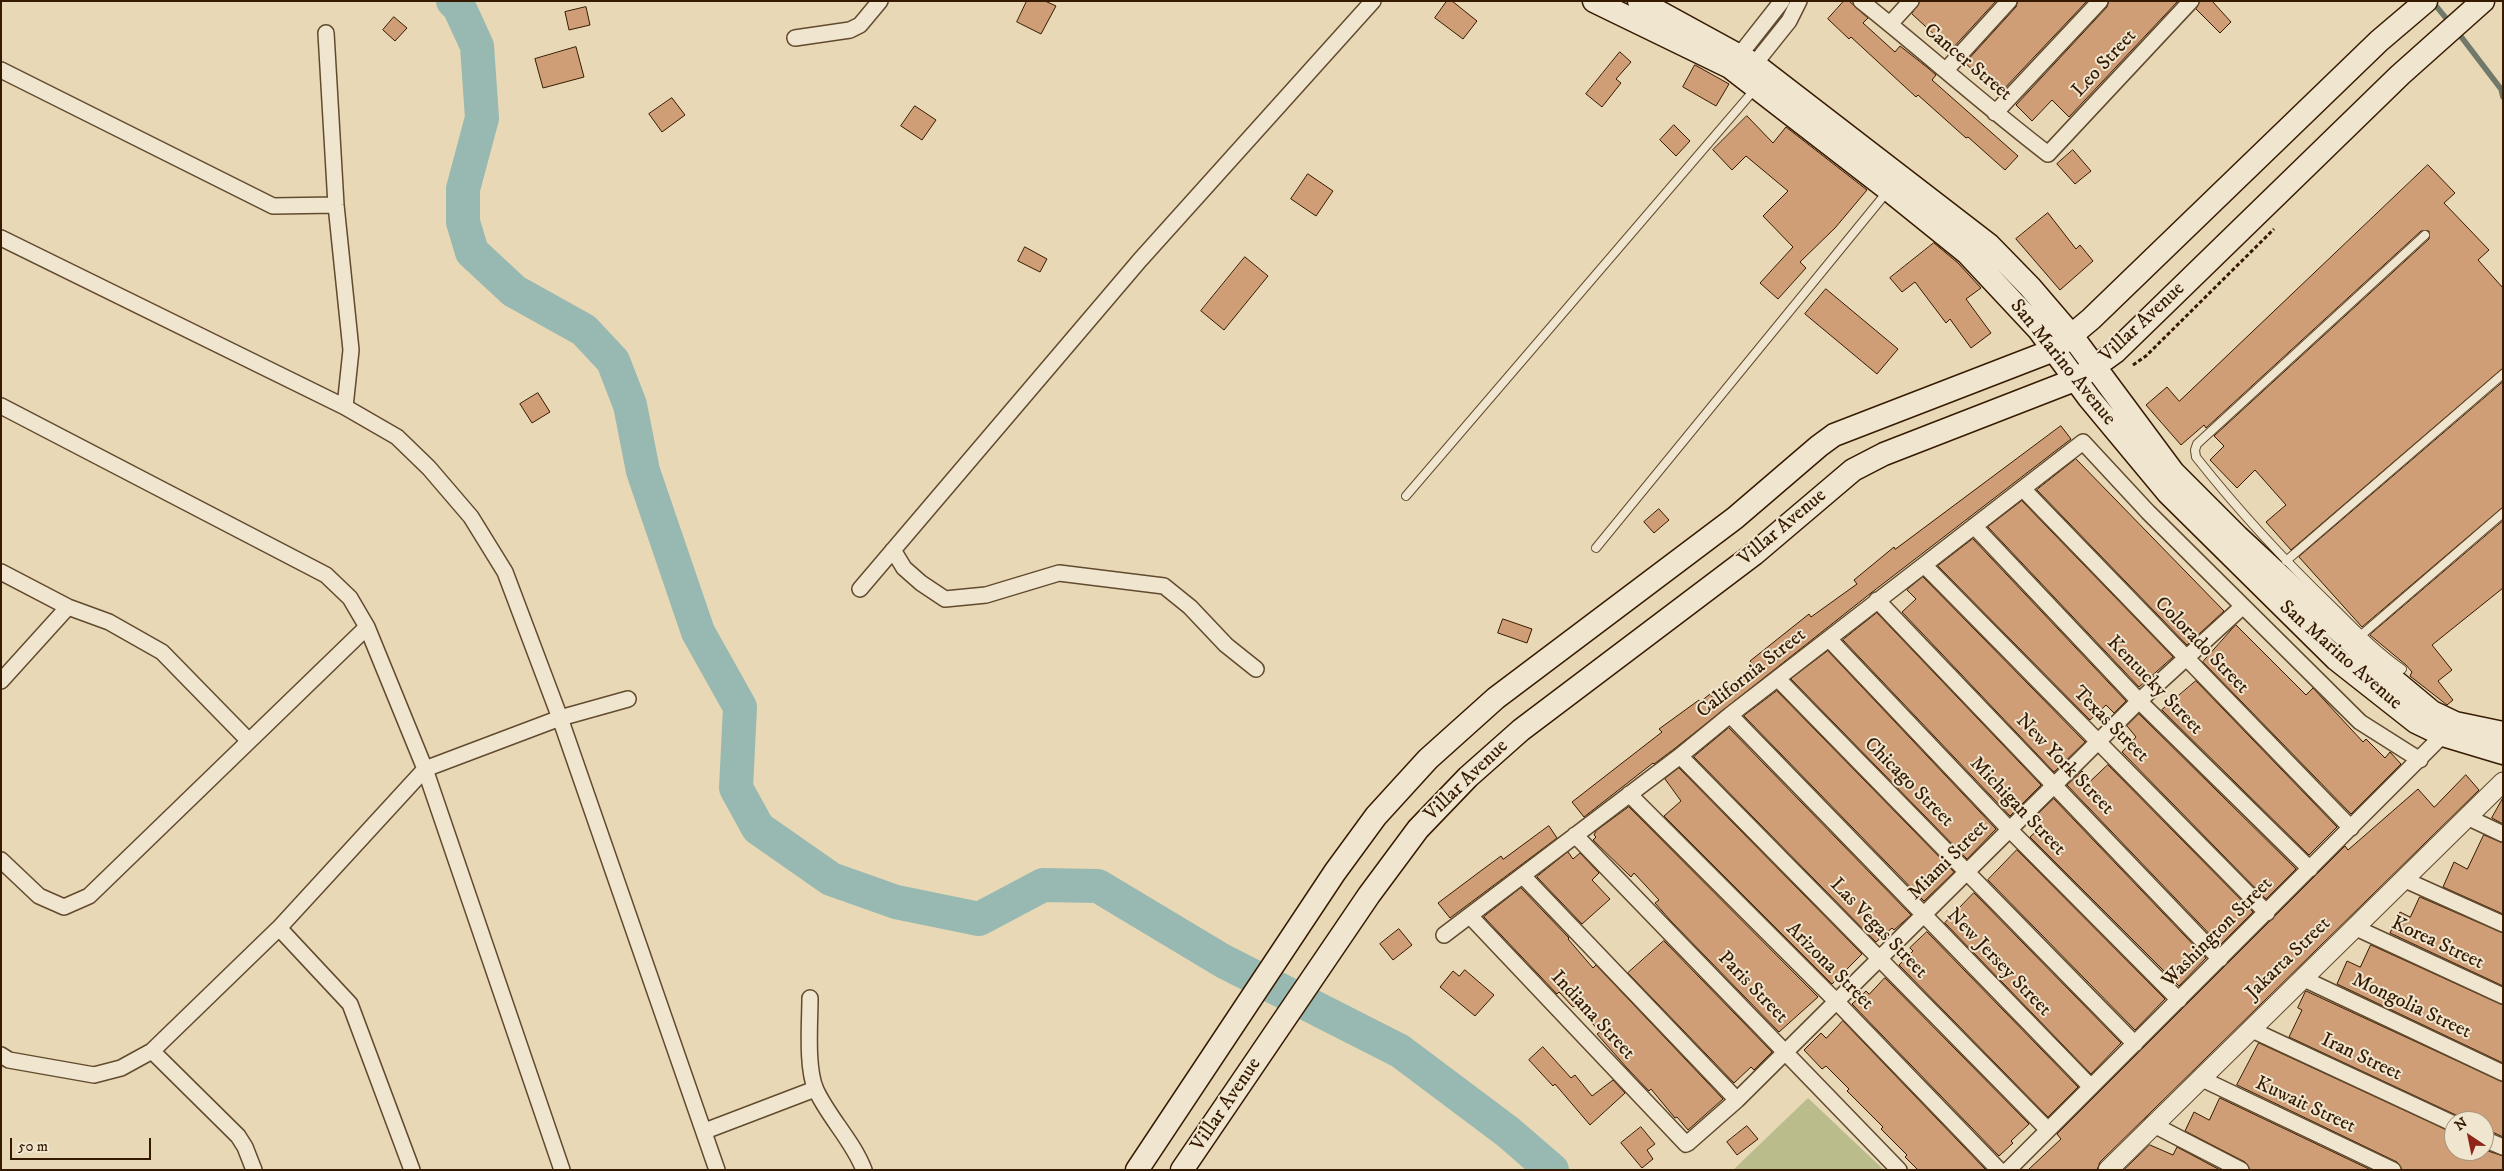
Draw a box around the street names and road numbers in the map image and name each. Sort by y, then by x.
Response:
street label: Cancer Street [1918,19,2016,107]
street label: Leo Street [2068,25,2142,103]
street label: Villar Avenue [2095,278,2191,368]
street label: San Marino Avenue [2004,295,2120,431]
street label: Villar Avenue [1734,484,1832,572]
street label: Colorado Street [2149,592,2253,700]
street label: San Marino Avenue [2274,596,2406,716]
street label: California Street [1693,624,1811,724]
street label: Kentucky Street [2101,632,2207,740]
street label: Texas Street [2067,682,2153,768]
street label: New York Street [2010,709,2118,821]
street label: Chicago Street [1858,733,1958,833]
street label: Villar Avenue [1420,735,1514,827]
street label: Michigan Street [1964,753,2070,861]
street label: Miami Street [1904,816,1994,906]
street label: Washington Street [2158,873,2278,993]
street label: Las Vegas Street [1824,874,1932,984]
street label: New Jersey Street [1940,904,2056,1022]
street label: Korea Street [2387,912,2487,976]
street label: Jakarta Street [2242,913,2336,1005]
street label: Arizona Street [1780,918,1878,1016]
street label: Paris Street [1712,947,1792,1029]
street label: Indiana Street [1545,967,1639,1065]
street label: Mongolia Street [2348,969,2474,1045]
street label: Iran Street [2317,1029,2405,1087]
street label: Villar Avenue [1187,1054,1267,1156]
street label: Kuwait Street [2251,1072,2359,1140]

